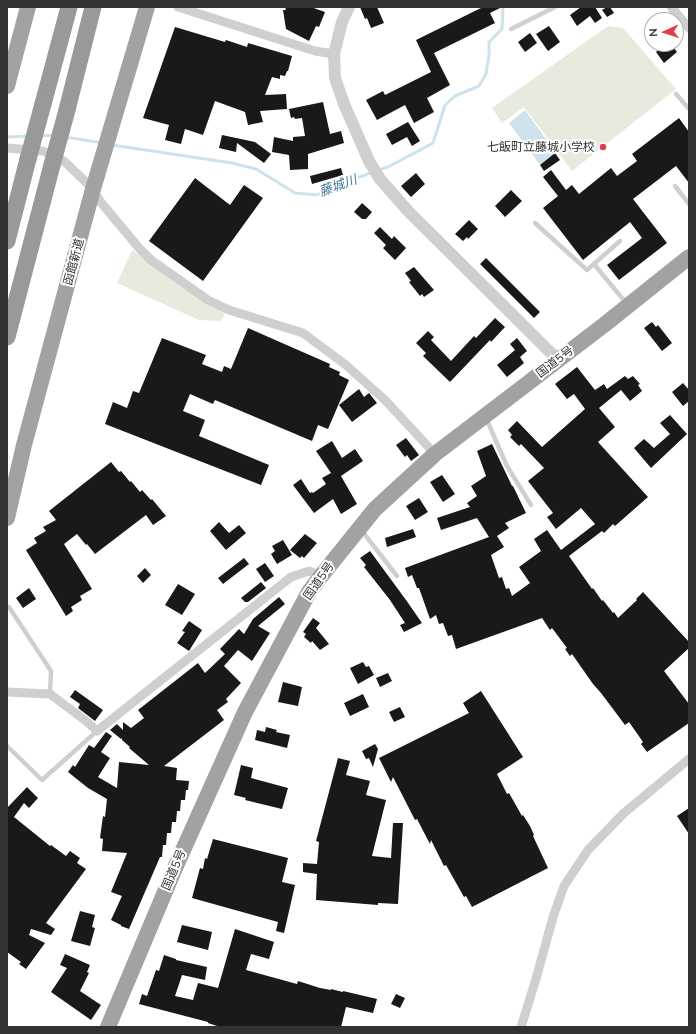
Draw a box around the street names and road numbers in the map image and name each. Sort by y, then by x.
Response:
street label: 函館新道 [61,237,87,287]
street label: 国道5号 [533,343,577,381]
street label: 国道5号 [301,559,337,603]
street label: 国道5号 [159,847,189,893]

